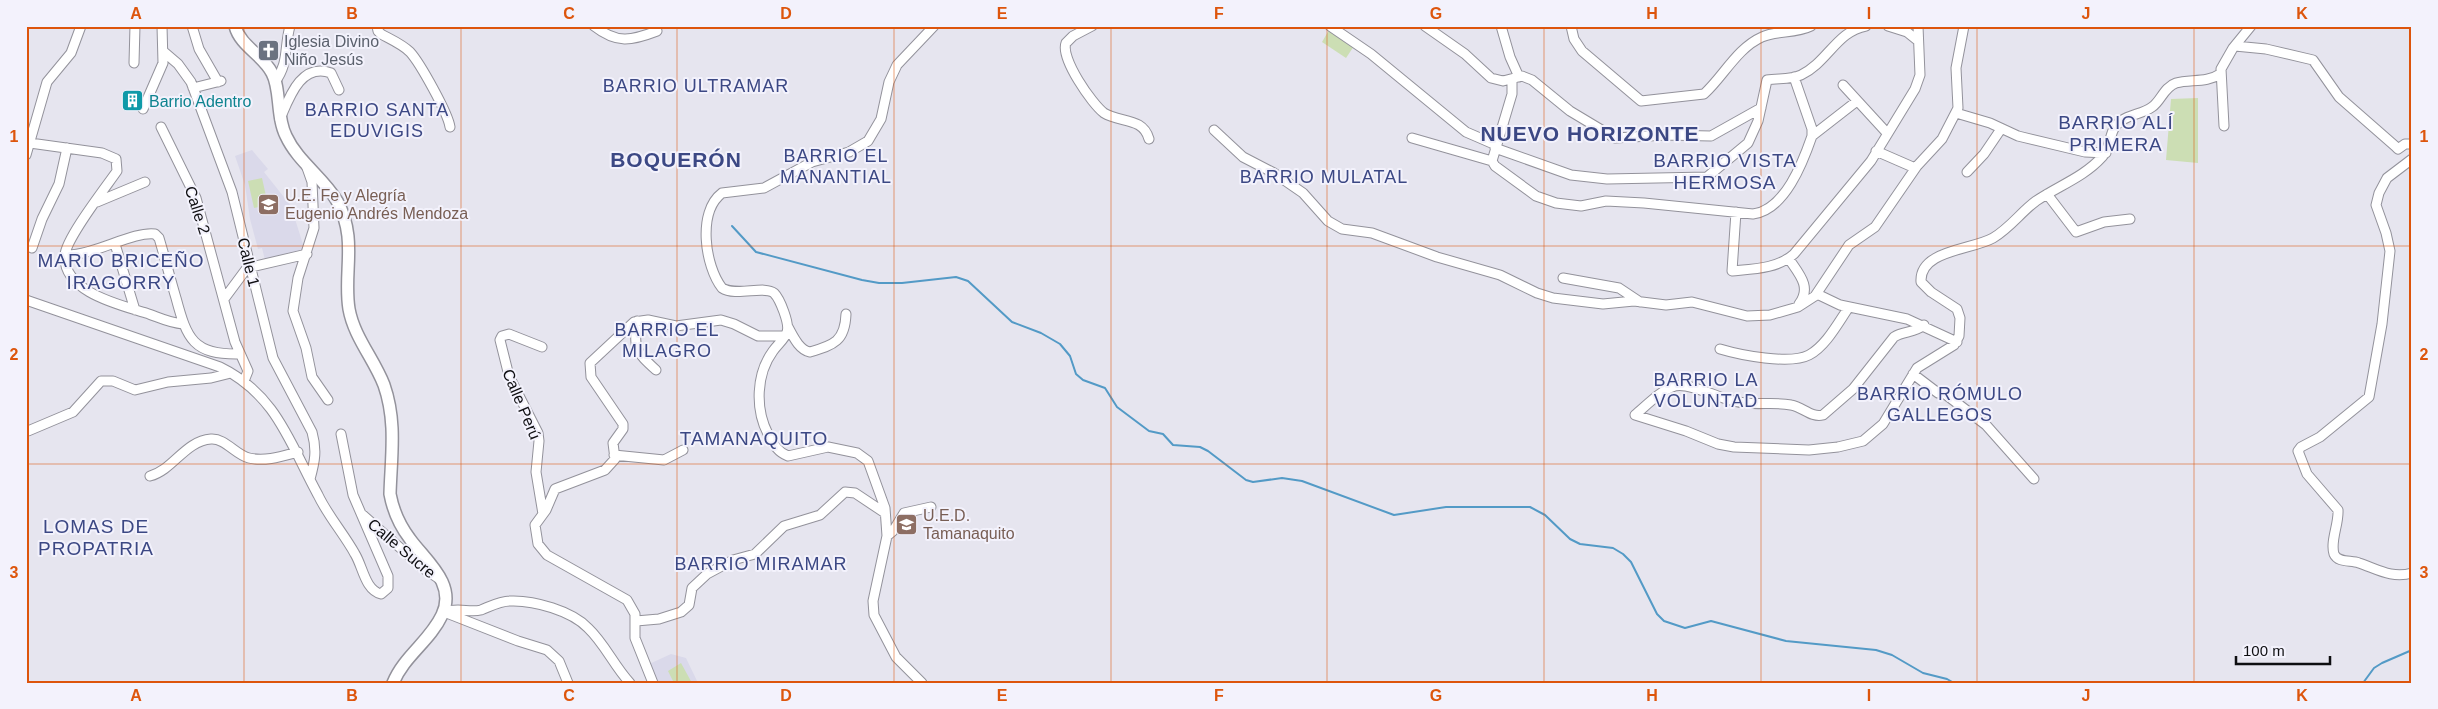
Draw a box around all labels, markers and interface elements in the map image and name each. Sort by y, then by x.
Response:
text: A [130,5,142,22]
text: B [346,5,358,22]
text: C [563,5,575,22]
text: D [780,5,792,22]
text: E [997,5,1008,22]
text: F [1214,5,1224,22]
text: G [1430,5,1442,22]
text: H [1646,5,1658,22]
text: I [1867,5,1871,22]
text: J [2082,5,2090,22]
text: K [2296,5,2308,22]
place label: Iglesia Divino Niño Jesús [284,33,379,68]
church icon: Iglesia Divino Niño Jesús [256,38,280,62]
district label: BARRIO ULTRAMAR [603,76,789,96]
building icon: Barrio Adentro [121,89,145,113]
place label: Barrio Adentro [149,93,251,110]
district label: BARRIO SANTA EDUVIGIS [305,100,449,141]
district label: BARRIO ALÍ PRIMERA [2058,112,2174,155]
district label: NUEVO HORIZONTE [1480,122,1700,145]
text: 1 [10,128,19,145]
text: 1 [2420,128,2429,145]
district label: BARRIO EL MANANTIAL [780,146,892,187]
district label: BOQUERÓN [610,148,742,171]
district label: BARRIO VISTA HERMOSA [1653,150,1797,193]
district label: BARRIO MULATAL [1240,167,1408,187]
street label: Calle 2 [182,184,213,237]
place label: U.E. Fe y Alegría Eugenio Andrés Mendoza [285,187,468,222]
school or university icon: U.E. Fe y Alegría Eugenio Andrés Mendoza [257,192,281,216]
street label: Calle 1 [234,236,263,288]
district label: MARIO BRICEÑO IRAGORRY [37,250,205,293]
district label: BARRIO EL MILAGRO [614,320,720,361]
text: 2 [10,346,19,363]
text: 2 [2420,346,2429,363]
street label: Calle Perú [499,366,544,442]
district label: BARRIO LA VOLUNTAD [1653,370,1759,411]
district label: BARRIO RÓMULO GALLEGOS [1857,383,2023,425]
district label: TAMANAQUITO [680,428,828,449]
place label: U.E.D. Tamanaquito [923,507,1015,542]
school or university icon: U.E.D. Tamanaquito [895,512,919,536]
street label: Calle Sucre [365,515,439,582]
district label: LOMAS DE PROPATRIA [38,516,154,559]
district label: BARRIO MIRAMAR [674,554,848,574]
text: 3 [10,564,19,581]
text: 3 [2420,564,2429,581]
scale bar [2236,634,2329,666]
text: 100 m [2243,642,2285,659]
text: A [130,687,142,704]
text: B [346,687,358,704]
text: C [563,687,575,704]
text: D [780,687,792,704]
text: E [997,687,1008,704]
text: F [1214,687,1224,704]
text: G [1430,687,1442,704]
text: H [1646,687,1658,704]
text: I [1867,687,1871,704]
text: J [2082,687,2090,704]
text: K [2296,687,2308,704]

